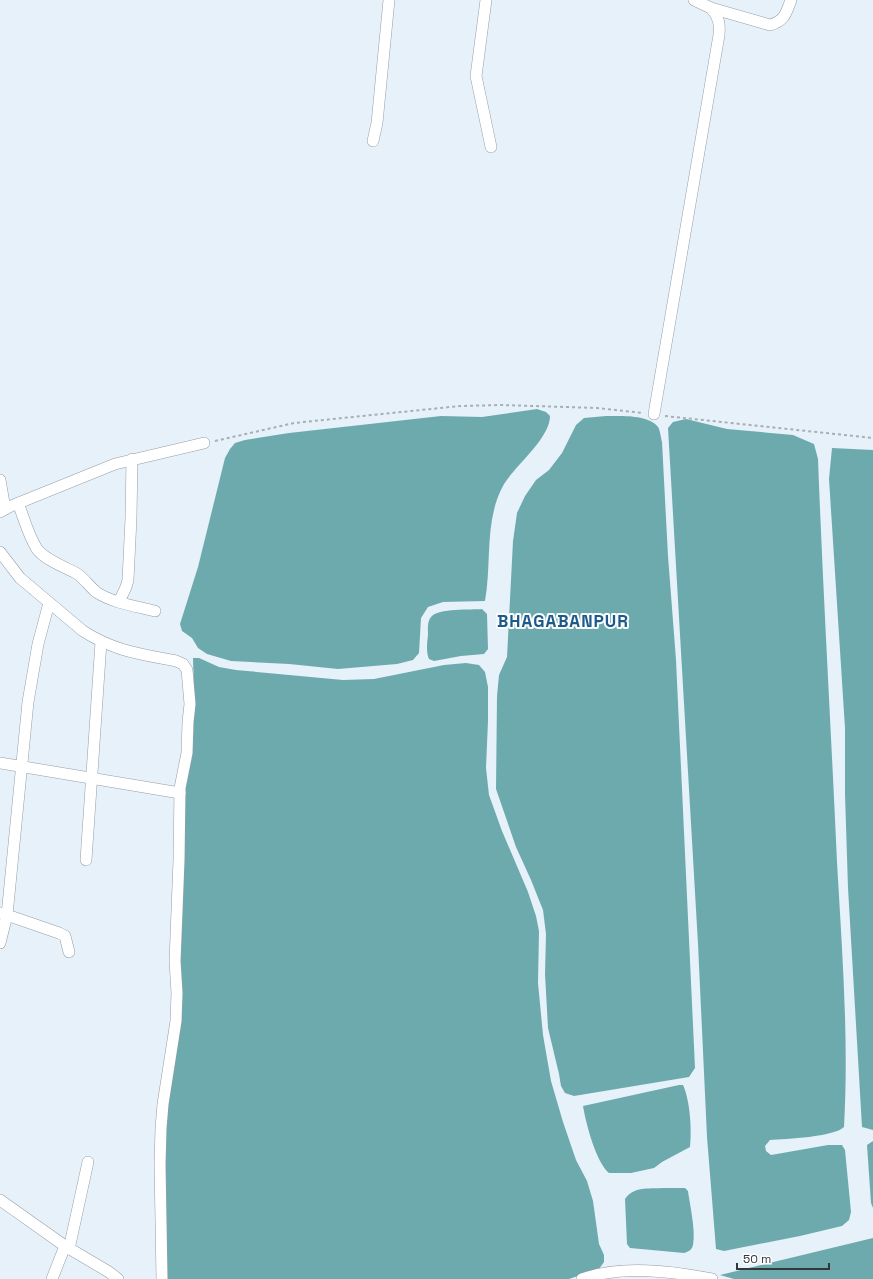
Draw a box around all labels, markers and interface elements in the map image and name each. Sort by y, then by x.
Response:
district label: BHAGABANPUR [497,610,629,632]
scale bar [737,1245,829,1271]
text: 50 m [743,1251,771,1267]

